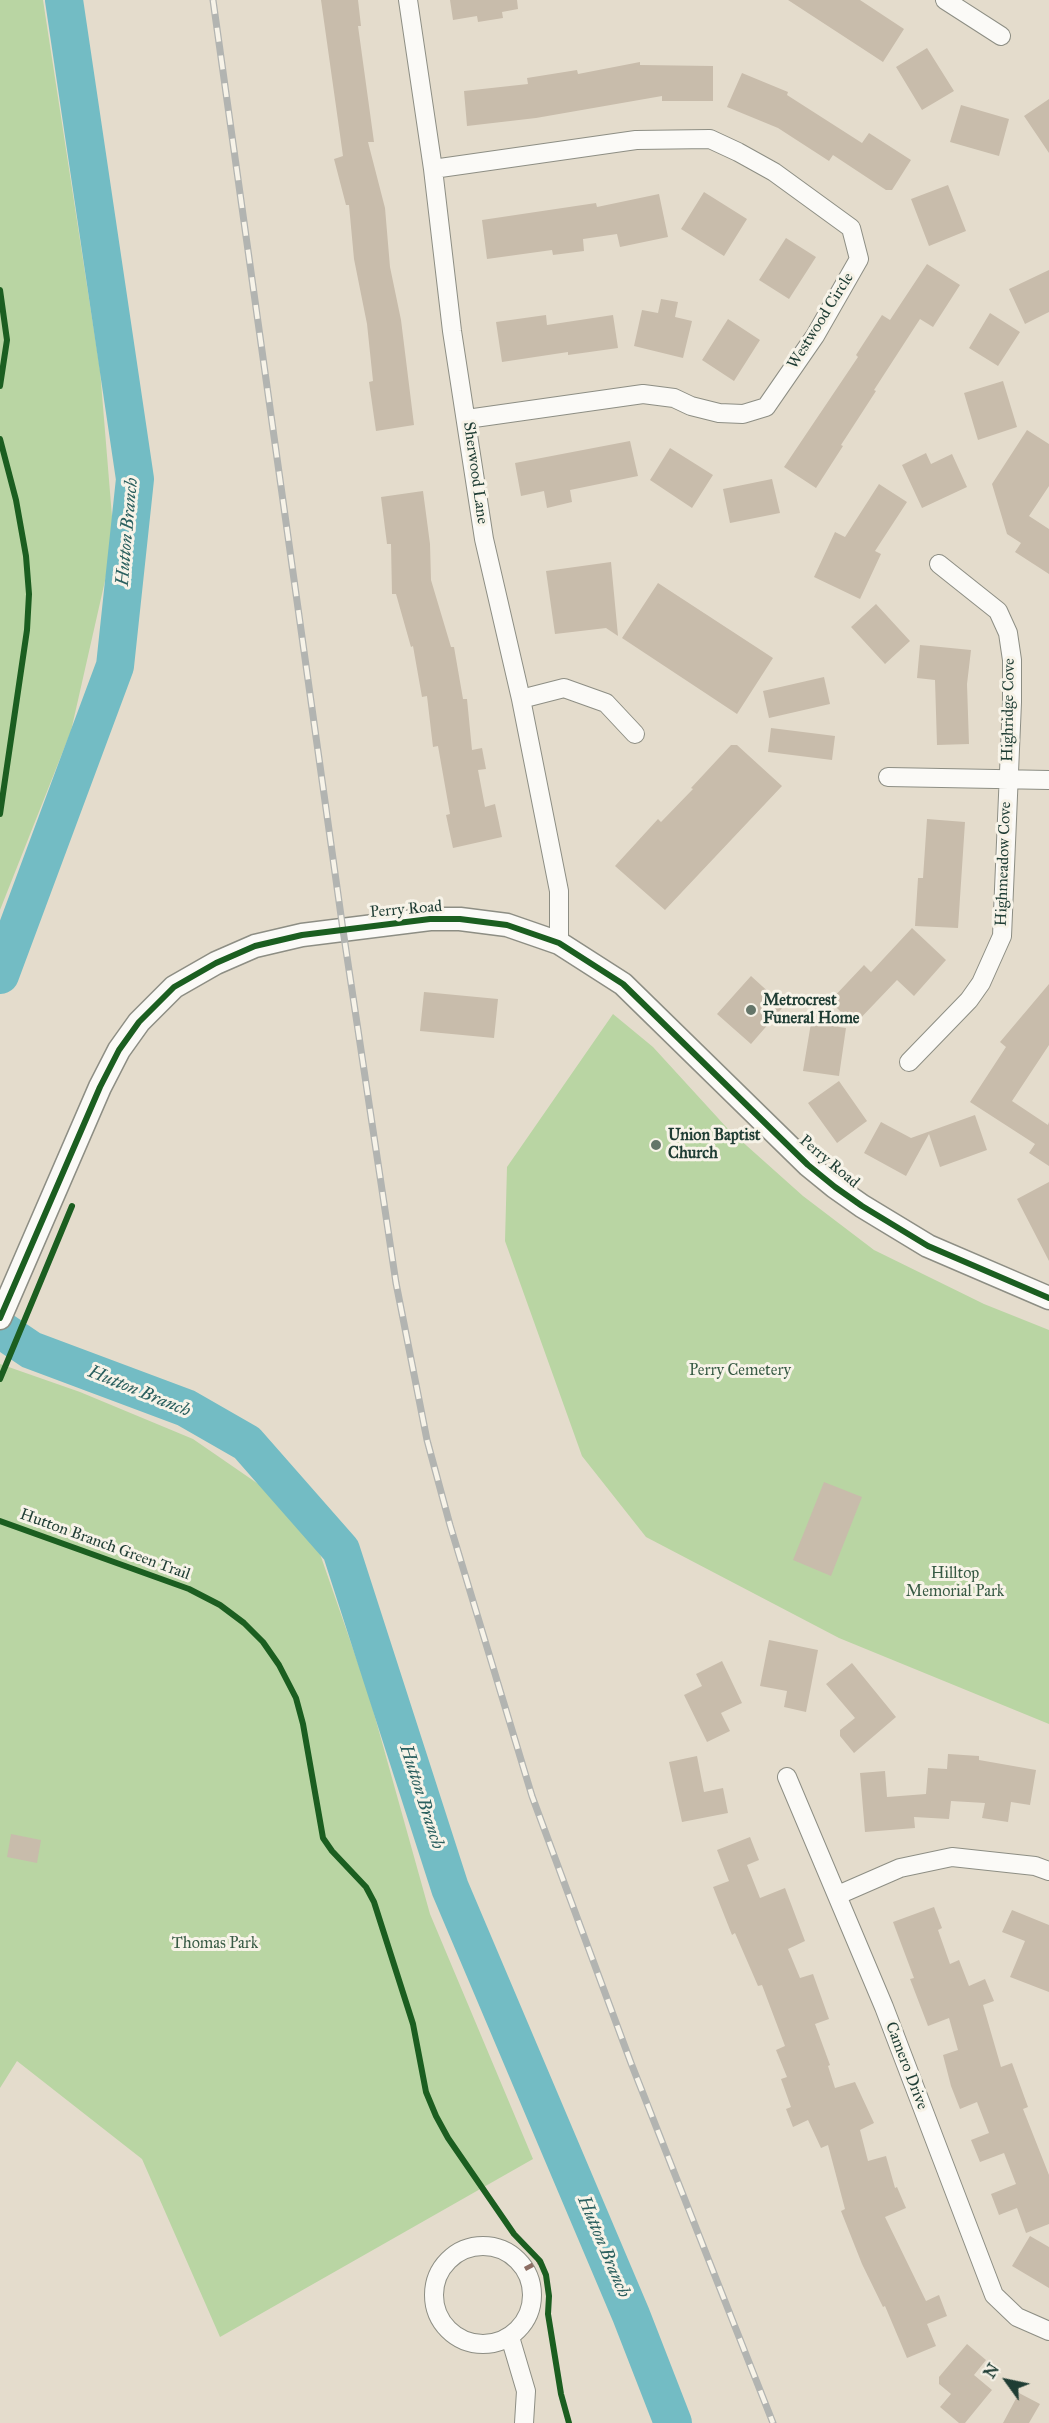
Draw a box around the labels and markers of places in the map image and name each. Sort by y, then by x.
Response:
place label: Metrocrest Funeral Home [763,991,859,1029]
marker: Metrocrest Funeral Home [744,1003,758,1017]
place label: Union Baptist Church [668,1126,760,1164]
marker: Union Baptist Church [649,1138,663,1152]

